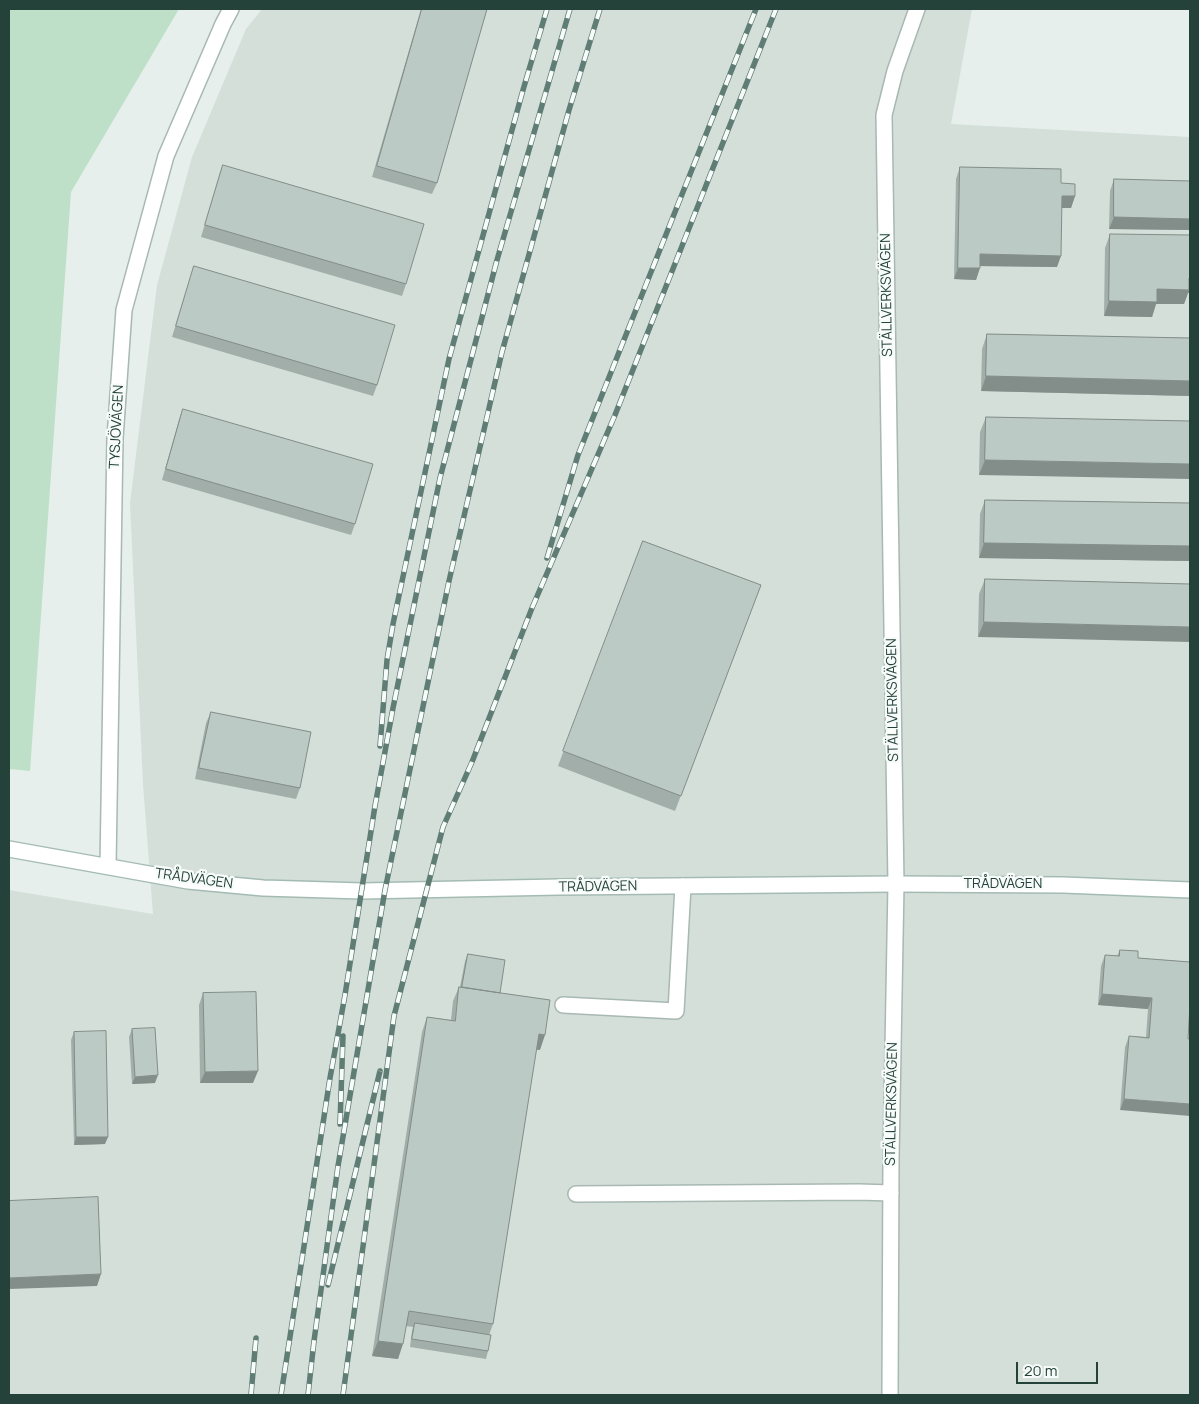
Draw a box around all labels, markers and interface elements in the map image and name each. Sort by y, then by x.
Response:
street label: STÄLLVERKSVÄGEN [878,233,896,357]
street label: TYSJÖVÄGEN [106,384,128,470]
street label: STÄLLVERKSVÄGEN [884,638,902,762]
street label: TRÅDVÄGEN [154,865,234,893]
street label: TRÅDVÄGEN [964,876,1042,892]
street label: TRÅDVÄGEN [559,878,637,896]
street label: STÄLLVERKSVÄGEN [883,1042,901,1166]
scale bar [1019,1352,1102,1384]
text: 20 m [1024,1360,1057,1381]

